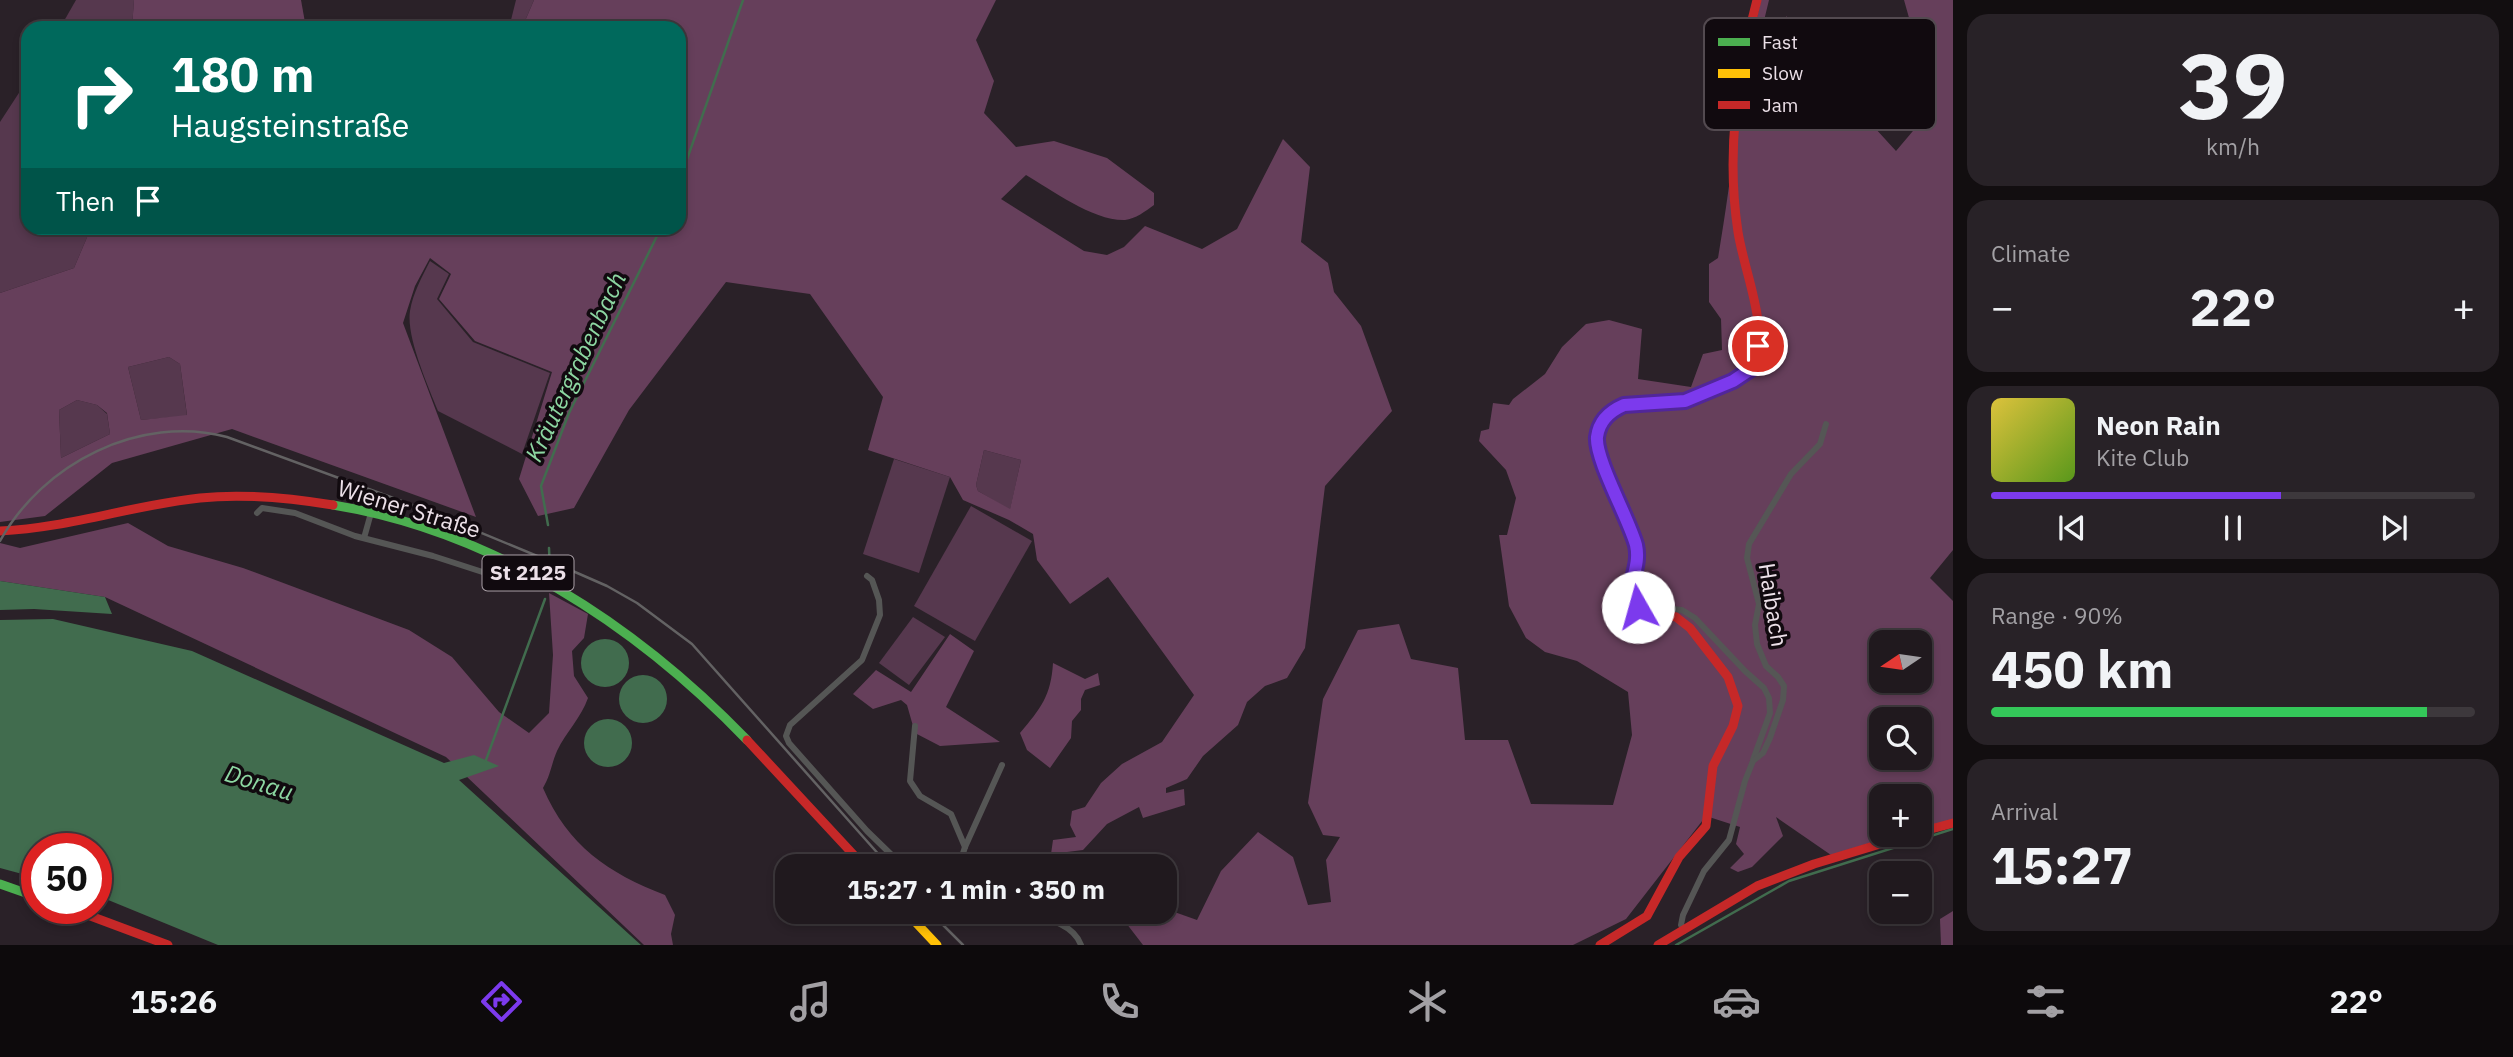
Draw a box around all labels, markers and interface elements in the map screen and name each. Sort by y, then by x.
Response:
legend [1704,18,1936,130]
text: 39 [2178,26,2288,144]
text: Fast [1762,30,1798,54]
text: 180 m [171,42,315,105]
icon: right [56,49,147,140]
text: Slow [1762,61,1803,85]
text: Jam [1762,93,1798,117]
text: Haugsteinstraße [171,104,409,146]
text: km/h [2206,131,2260,161]
icon: arrive [129,182,167,220]
text: Then [56,184,115,218]
text: Climate [1991,238,2070,268]
water label: Kräutergrabenbach [517,267,633,467]
text: 22° [2190,273,2276,340]
text: − [1991,282,2014,331]
text: + [2452,282,2475,331]
pin [1728,316,1788,376]
icon: arrive [1739,327,1777,365]
text: Neon Rain [2096,408,2221,442]
text: Kite Club [2096,442,2189,472]
street label: Wiener Straße [334,472,484,544]
icon: previous [2053,509,2091,547]
icon: pause [2214,509,2252,547]
icon: next [2375,509,2413,547]
road number: St 2125 [482,556,574,590]
street label: Haibach [1753,561,1795,649]
position arrow [1601,570,1675,644]
text: Range · 90% [1991,600,2123,630]
north arrow [1869,630,1932,693]
map controls [1869,630,1932,924]
text: 450 km [1991,635,2173,702]
button: search [1869,707,1932,770]
water label: Donau [221,757,297,808]
button: + [1869,784,1932,847]
text: Arrival [1991,796,2058,826]
text: 15:27 [1991,831,2133,898]
speed limit sign: 50 [21,833,112,924]
button: − [1869,861,1932,924]
text: 15:27 · 1 min · 350 m [847,872,1105,906]
icon: directions [477,977,526,1026]
icon: music [786,977,835,1026]
icon: phone [1095,977,1144,1026]
icon: climate [1403,977,1452,1026]
icon: car [1712,977,1761,1026]
icon: filters [2021,977,2070,1026]
text: 15:26 [130,980,217,1022]
text: 22° [2330,980,2383,1022]

